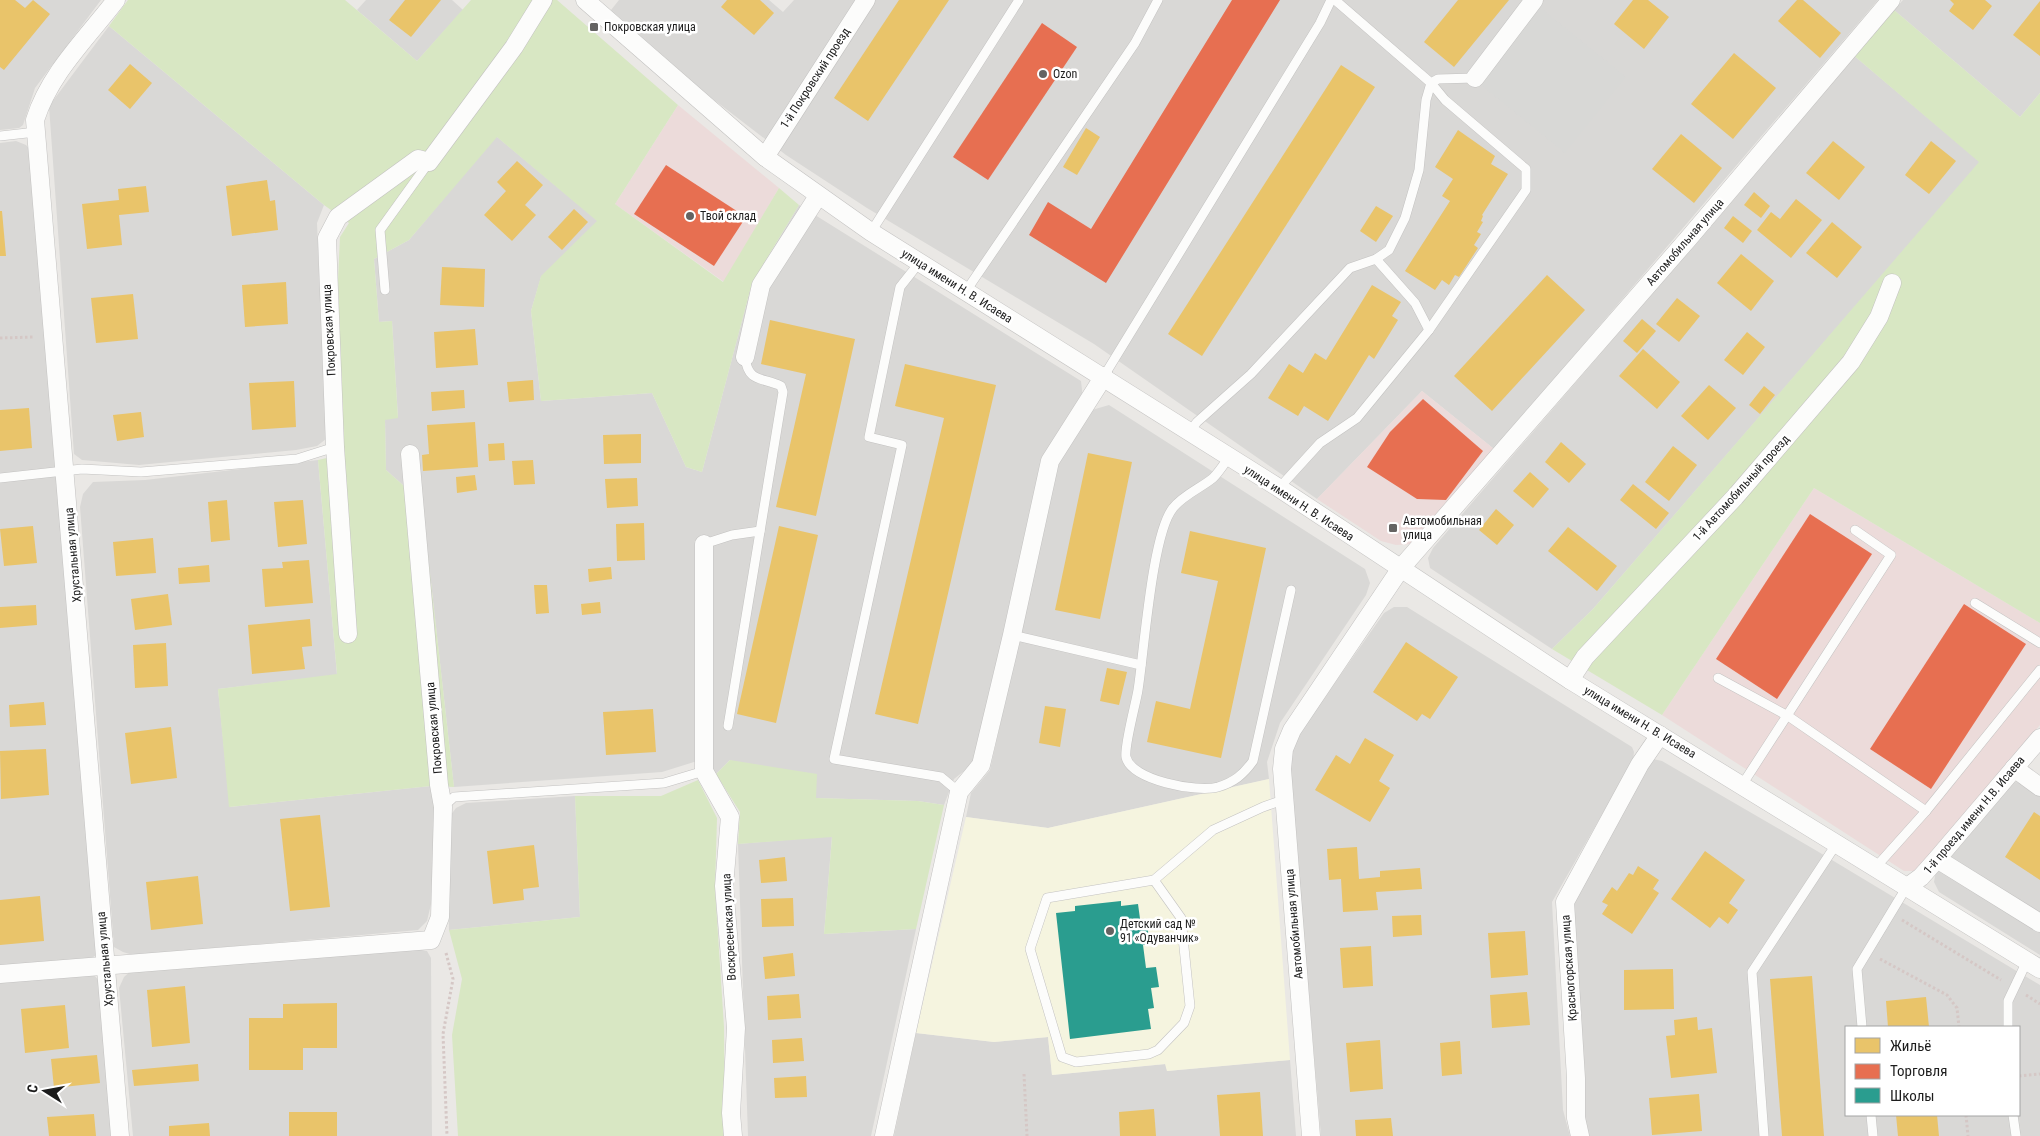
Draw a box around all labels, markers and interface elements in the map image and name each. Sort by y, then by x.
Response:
place label: Покровская улица [604,20,696,34]
marker: Покровская улица [588,21,600,33]
street label: 1-й Покровский проезд [777,25,853,131]
place label: Ozon [1053,67,1077,81]
marker: Ozon [1037,68,1049,80]
street label: Автомобильная улица [1643,195,1727,288]
place label: Твой склад [700,209,757,223]
marker: Твой склад [684,210,696,222]
street label: улица имени Н. В. Исаева [899,246,1015,326]
street label: Покровская улица [320,284,338,376]
street label: 1-й Автомобильный проезд [1690,432,1793,544]
street label: улица имени Н. В. Исаева [1241,462,1357,544]
street label: Хрустальная улица [62,507,84,603]
place label: Автомобильная улица [1403,514,1482,542]
marker: Автомобильная улица [1387,522,1399,534]
street label: Покровская улица [423,681,445,774]
street label: улица имени Н. В. Исаева [1581,683,1699,761]
street label: 1-й проезд имени Н.В. Исаева [1921,753,2028,877]
street label: Автомобильная улица [1282,868,1306,980]
street label: Воскресенская улица [719,873,739,981]
street label: Хрустальная улица [94,911,116,1007]
street label: Красногорская улица [1558,914,1580,1022]
place label: Детский сад № 91 «Одуванчик» [1120,917,1199,945]
marker: Детский сад № 91 «Одуванчик» [1104,925,1116,937]
legend [1845,1026,2020,1116]
text: Жильё [1890,1037,1931,1055]
text: Торговля [1890,1062,1947,1080]
north arrow [20,1066,70,1116]
text: С [24,1083,41,1094]
text: Школы [1890,1087,1935,1105]

